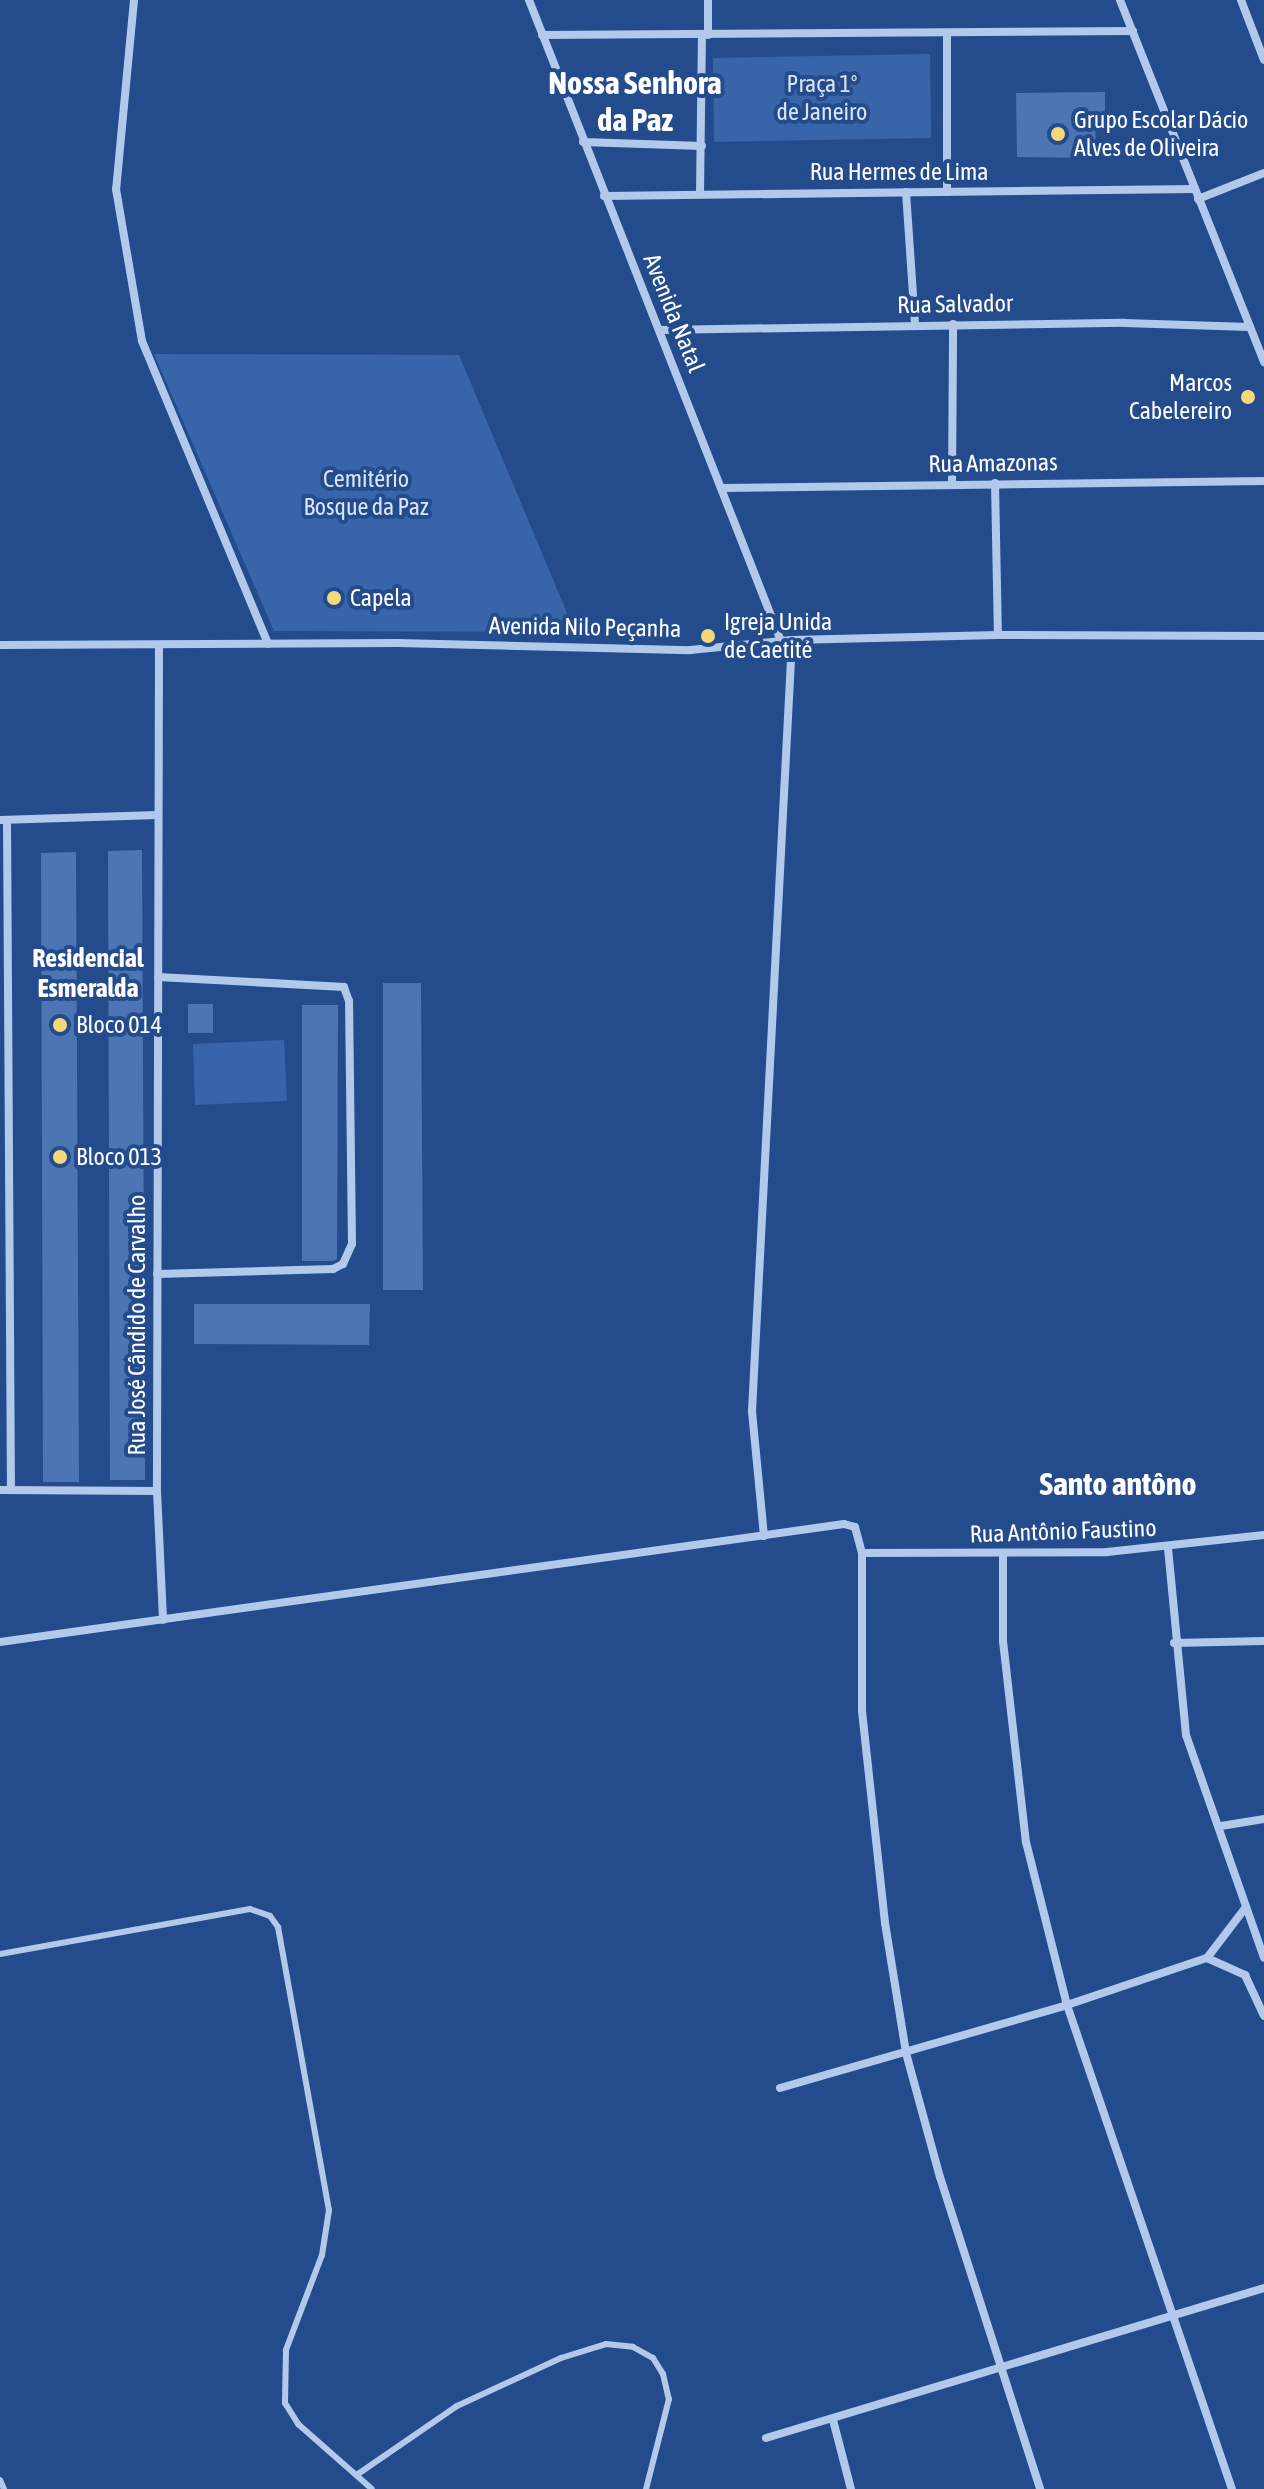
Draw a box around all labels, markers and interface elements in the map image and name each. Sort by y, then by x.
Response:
district label: Nossa Senhora da Paz [548,65,722,140]
park label: Praça 1° de Janeiro [777,70,867,126]
place label: Grupo Escolar Dácio Alves de Oliveira [1074,106,1248,162]
marker: Grupo Escolar Dácio Alves de Oliveira [1049,125,1067,143]
street label: Rua Hermes de Lima [810,158,988,186]
street label: Avenida Natal [637,250,711,376]
street label: Rua Salvador [897,289,1013,319]
place label: Marcos Cabelereiro [1129,369,1232,425]
marker: Marcos Cabelereiro [1239,388,1257,406]
street label: Rua Amazonas [928,447,1058,479]
park label: Cemitério Bosque da Paz [303,465,429,521]
place label: Capela [350,584,412,612]
marker: Capela [325,589,343,607]
place label: Igreja Unida de Caetité [724,608,832,664]
street label: Avenida Nilo Peçanha [489,611,681,643]
marker: Igreja Unida de Caetité [699,627,717,645]
district label: Residencial Esmeralda [32,943,144,1004]
place label: Bloco 014 [76,1011,162,1039]
marker: Bloco 014 [51,1016,69,1034]
place label: Bloco 013 [76,1143,162,1171]
marker: Bloco 013 [51,1148,69,1166]
street label: Rua José Cândido de Carvalho [123,1195,151,1455]
district label: Santo antôno [1039,1465,1197,1503]
street label: Rua Antônio Faustino [969,1513,1157,1549]

